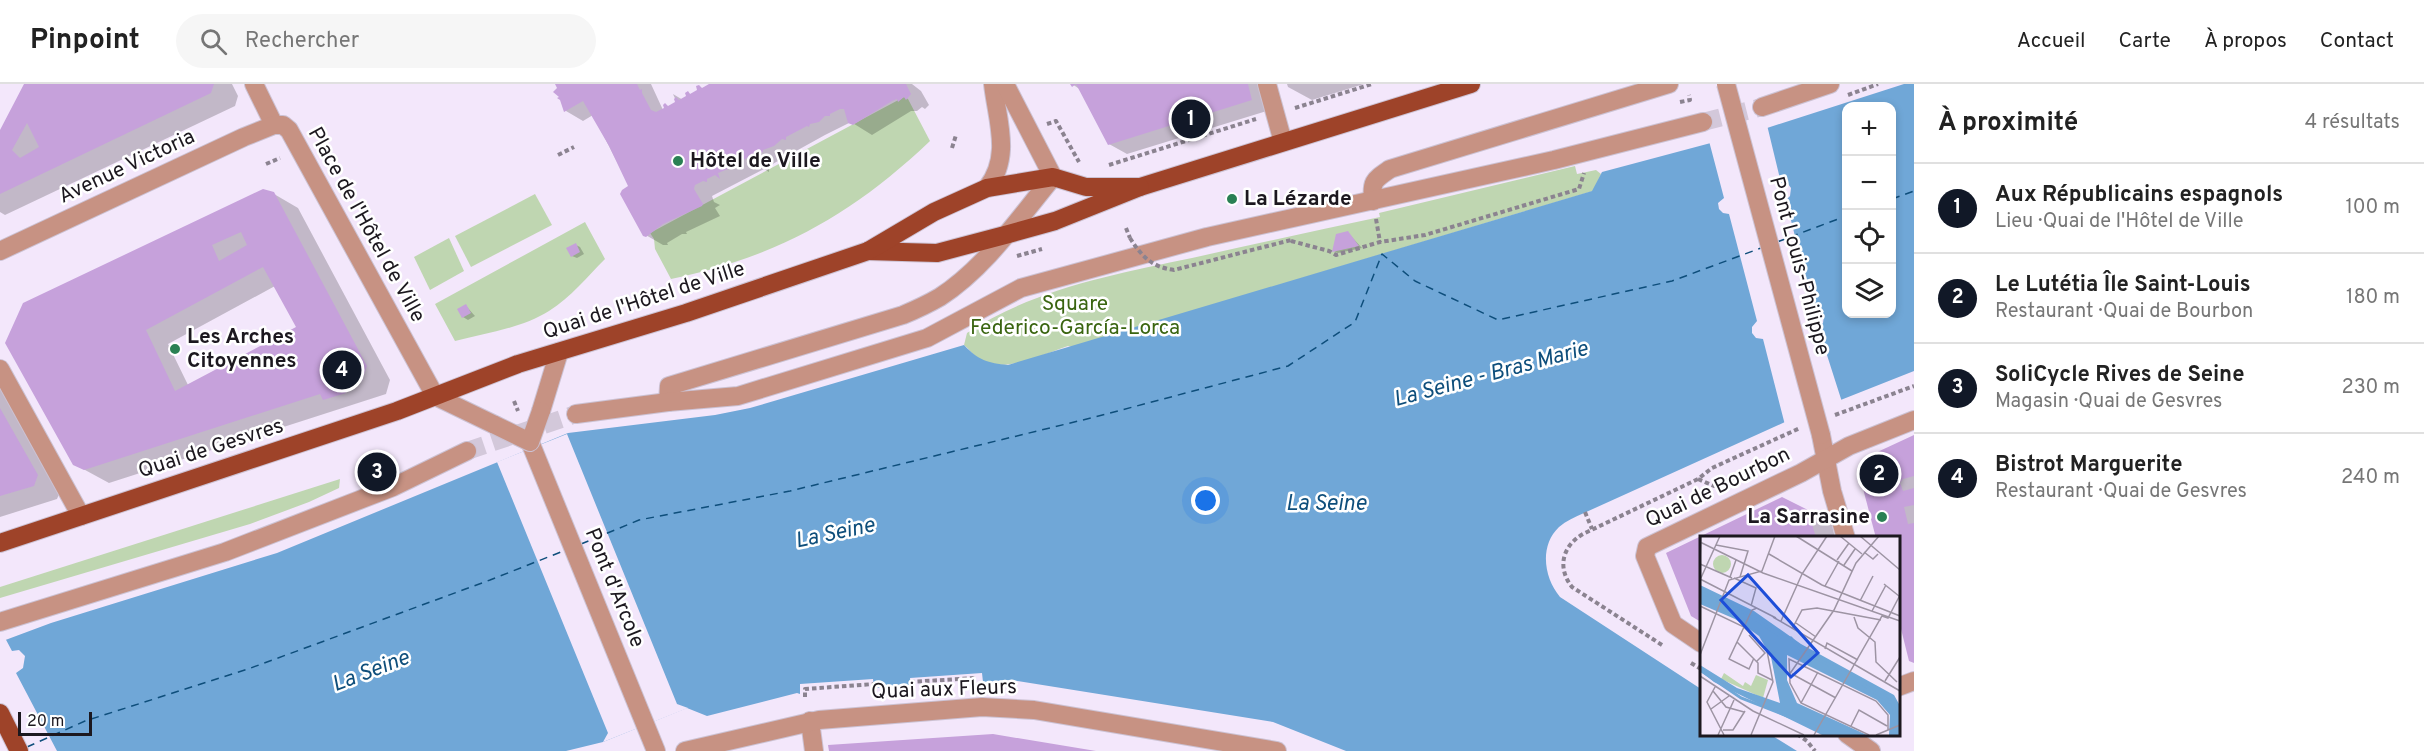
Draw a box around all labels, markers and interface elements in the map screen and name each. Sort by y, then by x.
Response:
search box [176,14,596,68]
text: Pinpoint [30,23,140,59]
icon: search [197,25,230,58]
text: Rechercher [245,28,359,55]
text: Accueil [2017,28,2086,55]
text: Carte [2119,28,2171,55]
text: À propos [2204,28,2287,55]
text: Contact [2320,28,2394,55]
pin: 1 [1172,96,1210,141]
map controls [1842,102,1896,318]
button: + [1842,102,1896,156]
text: À proximité [1938,107,2078,140]
text: 4 résultats [2305,110,2400,136]
street label: Place de l'Hôtel de Ville [301,123,431,327]
street label: Avenue Victoria [54,124,200,210]
place label: Hôtel de Ville [690,148,821,175]
marker: Hôtel de Ville [671,154,685,168]
button: − [1842,156,1896,210]
street label: Pont Louis-Philippe [1762,173,1836,359]
text: Aux Républicains espagnols [1995,182,2283,209]
place label: La Lézarde [1244,186,1352,213]
marker: La Lézarde [1225,192,1239,206]
text: 1 [1954,195,1962,221]
text: 100 m [2345,195,2400,221]
text: Lieu · Quai de l'Hôtel de Ville [1995,209,2243,235]
button: locate [1842,210,1896,264]
street label: Quai de l'Hôtel de Ville [540,256,748,346]
button: layers [1842,264,1896,318]
text: Le Lutétia Île Saint-Louis [1995,272,2251,299]
text: 2 [1951,285,1964,311]
text: 180 m [2346,285,2400,311]
park label: Square Federico-García-Lorca [970,291,1180,342]
text: Restaurant · Quai de Bourbon [1995,299,2253,325]
place label: Les Arches Citoyennes [187,324,296,375]
water label: La Seine - Bras Marie [1391,336,1592,414]
marker: Les Arches Citoyennes [168,342,182,356]
pin: 4 [322,348,362,392]
text: SoliCycle Rives de Seine [1995,362,2245,389]
text: 3 [1952,375,1964,401]
text: 230 m [2341,375,2400,401]
text: Magasin · Quai de Gesvres [1995,389,2222,415]
street label: Quai de Gesvres [135,413,287,485]
street label: Quai de Bourbon [1641,441,1795,535]
pin: 3 [358,450,397,494]
pin: 2 [1860,452,1898,496]
text: Bistrot Marguerite [1995,452,2182,479]
text: 4 [1951,465,1964,491]
text: 240 m [2341,465,2400,491]
text: Restaurant · Quai de Gesvres [1995,479,2247,505]
your location [1191,486,1220,515]
water label: La Seine [1286,491,1367,518]
place label: La Sarrasine [1747,504,1870,531]
marker: La Sarrasine [1875,510,1889,524]
water label: La Seine [793,512,878,556]
street label: Pont d'Arcole [578,524,650,652]
inset map [1700,536,1899,736]
water label: La Seine [329,645,414,699]
street label: Quai aux Fleurs [871,674,1017,706]
scale bar [18,709,92,736]
text: 20 m [27,712,64,732]

